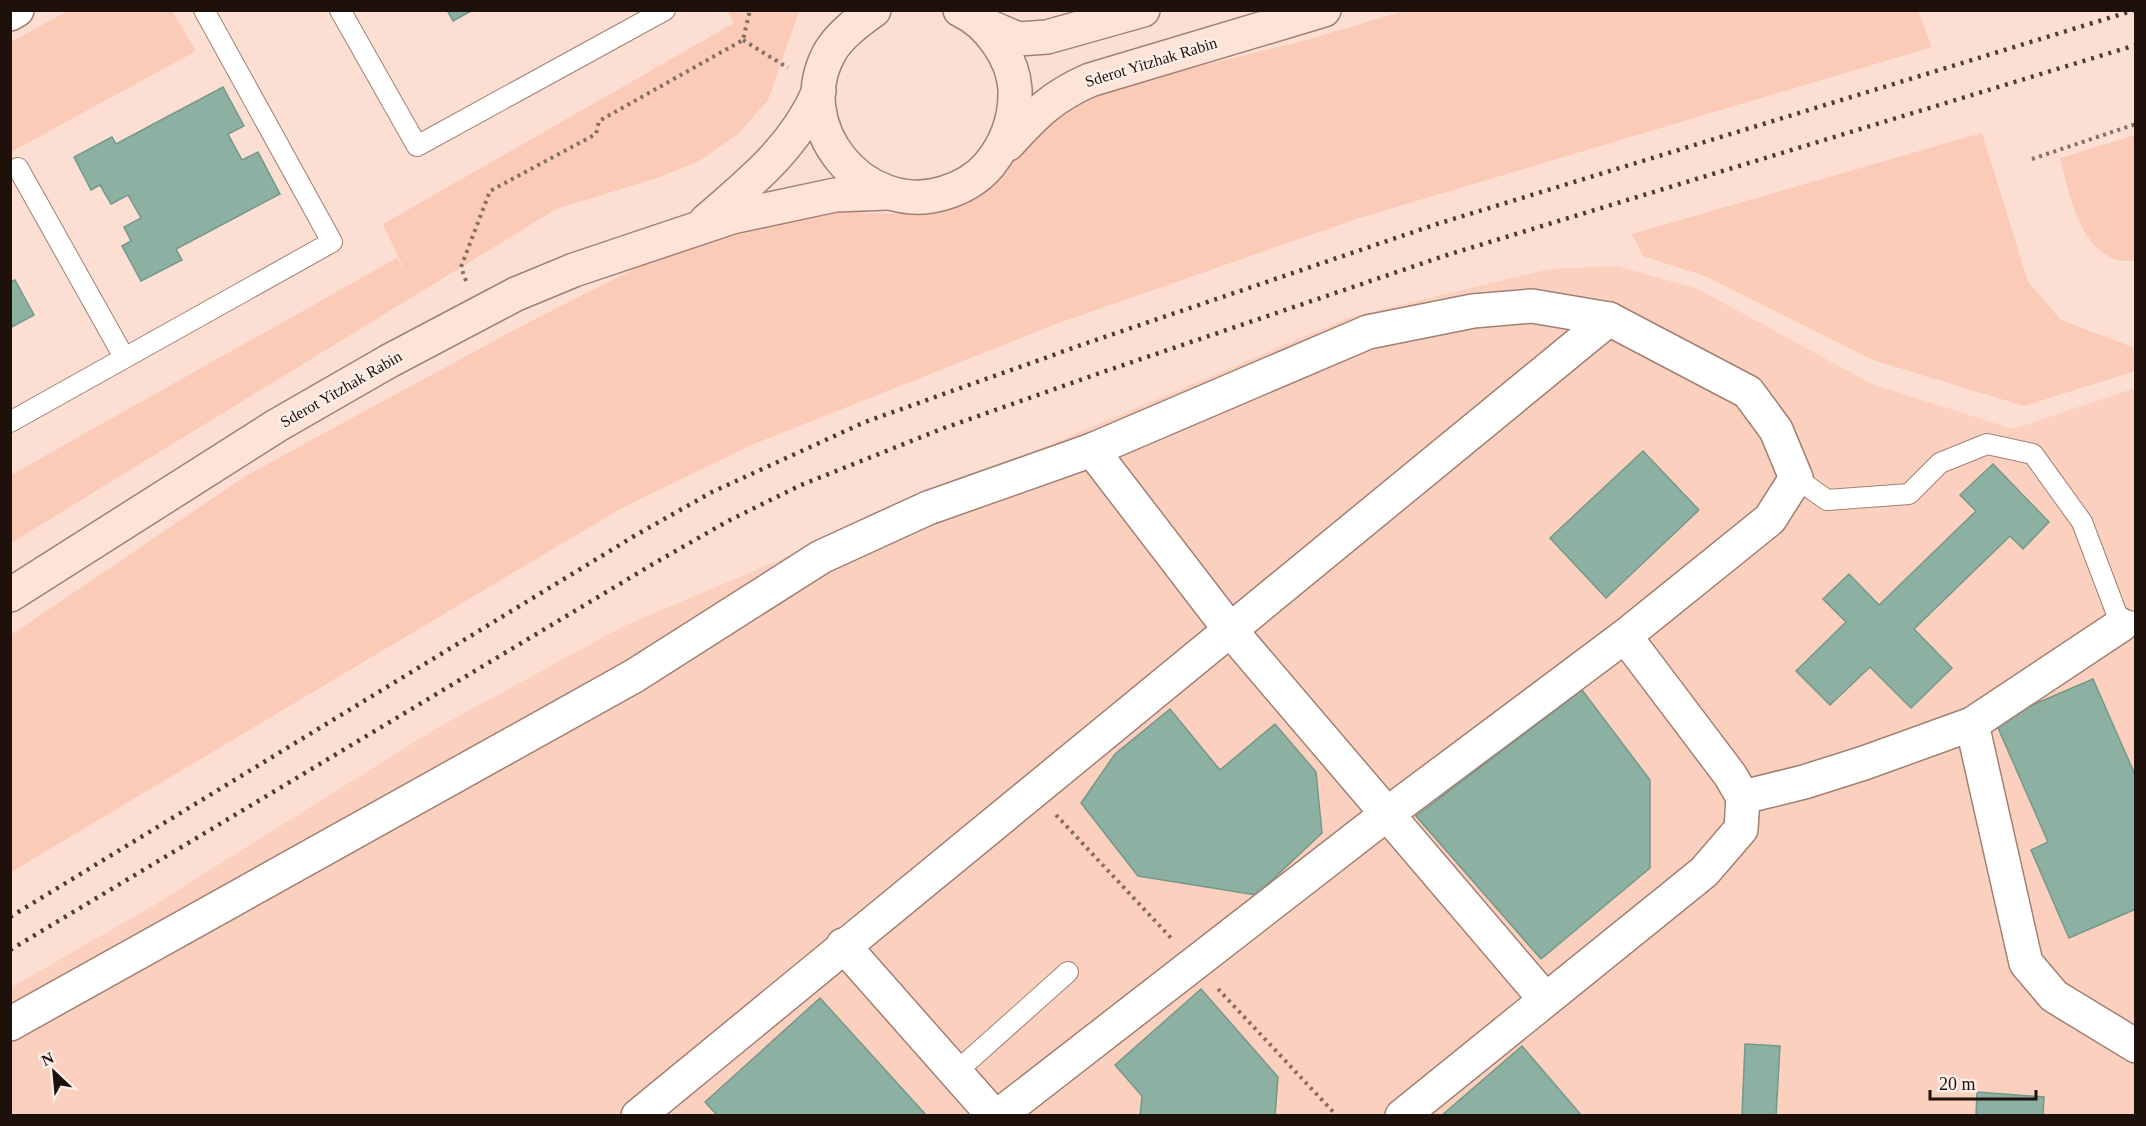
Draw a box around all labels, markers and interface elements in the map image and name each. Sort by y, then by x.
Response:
street label: Sderot Yitzhak Rabin [1083,34,1219,90]
street label: Sderot Yitzhak Rabin [277,347,405,431]
north arrow [24,1042,84,1102]
text: N [39,1049,57,1069]
scale bar [1930,1063,2036,1101]
text: 20 m [1939,1074,1976,1094]

